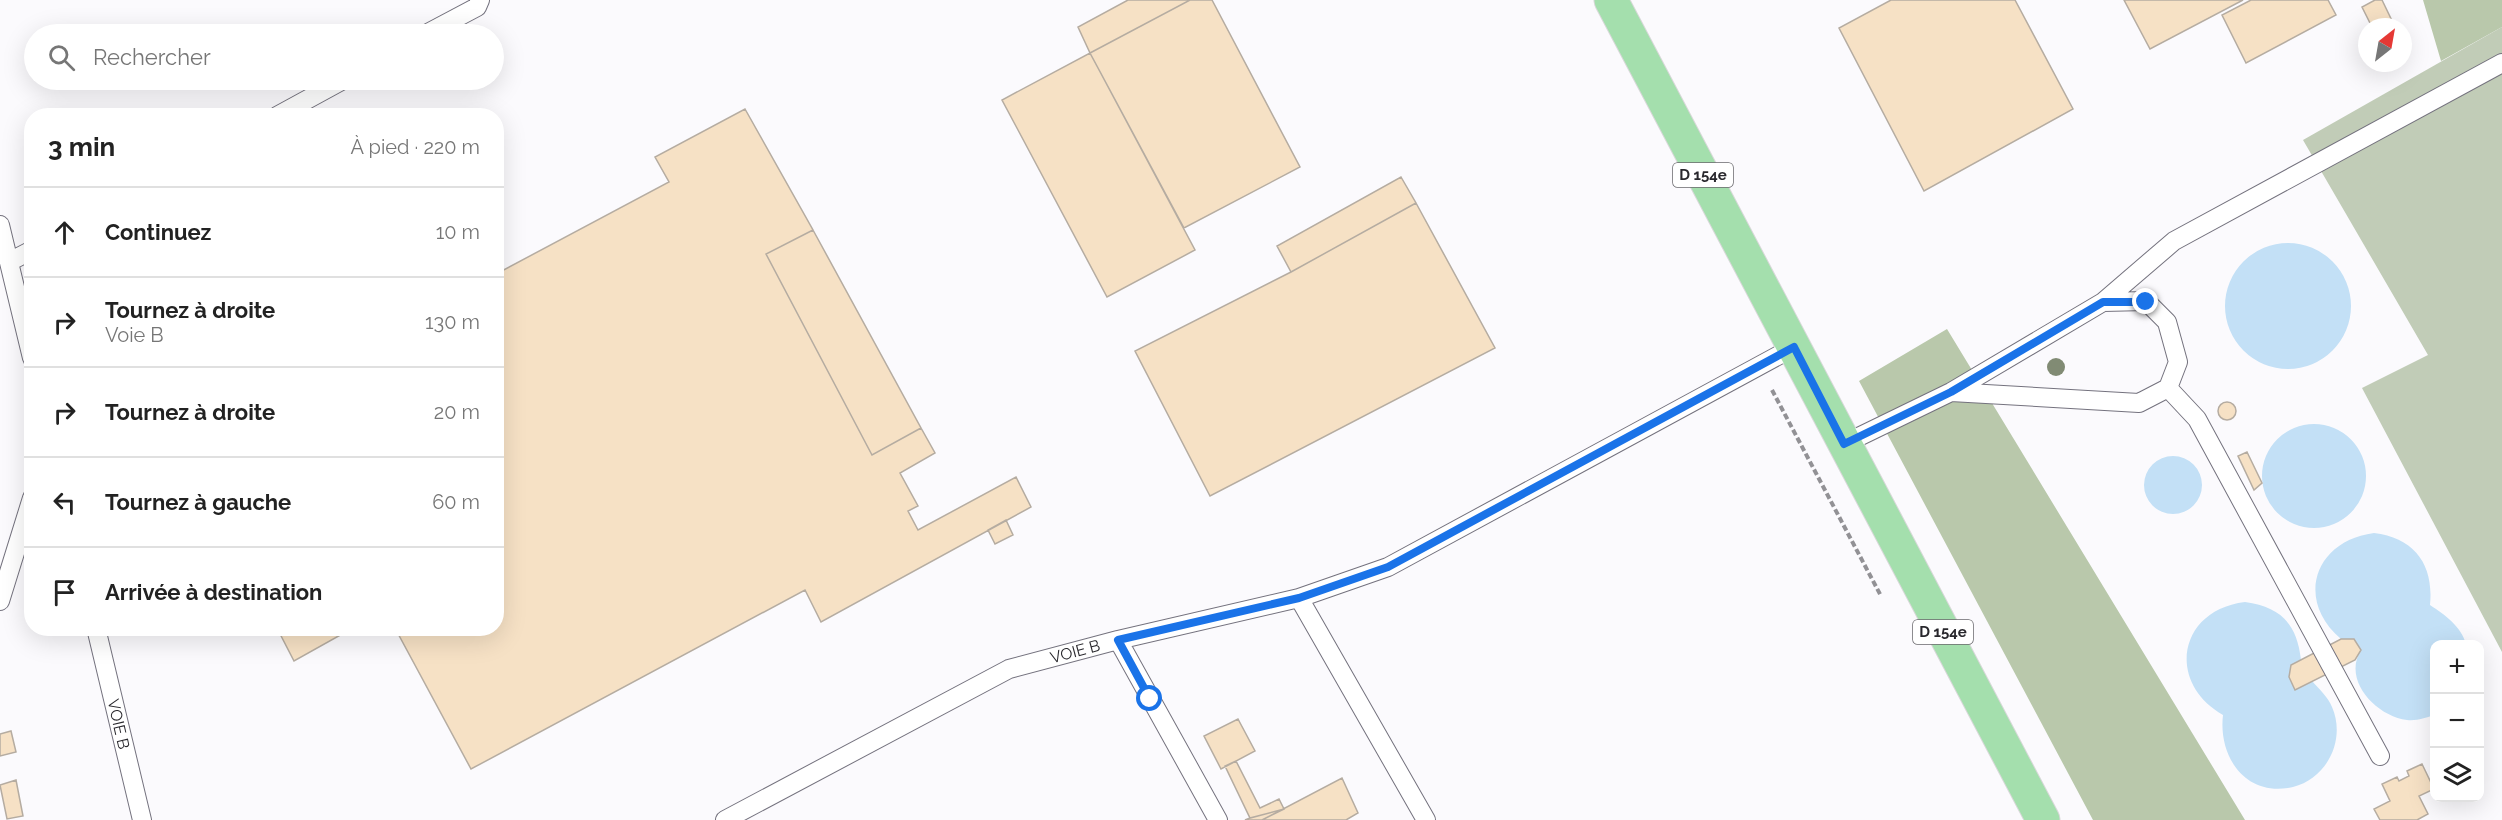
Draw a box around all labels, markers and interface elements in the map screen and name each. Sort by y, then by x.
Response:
north arrow [2358,18,2412,72]
search box [24,24,504,90]
icon: search [45,41,78,74]
text: Rechercher [93,44,211,70]
text: 3 min [48,132,115,162]
text: À pied · 220 m [351,135,480,159]
road number: D 154e [1673,163,1733,187]
icon: ahead [48,216,81,249]
text: Continuez [105,219,211,245]
text: 10 m [436,220,480,244]
route end [2132,288,2158,314]
text: Tournez à droite [105,297,275,323]
icon: right [48,306,81,339]
text: 130 m [425,310,480,334]
text: Voie B [105,323,164,347]
icon: right [48,396,81,429]
text: Tournez à droite [105,399,275,425]
text: 20 m [434,400,480,424]
icon: left [48,486,81,519]
text: Tournez à gauche [105,489,291,515]
text: 60 m [432,490,480,514]
icon: arrive [48,576,81,609]
text: Arrivée à destination [105,579,322,605]
road number: D 154e [1913,620,1973,644]
street label: VOIE B [1048,636,1102,667]
map controls [2430,640,2484,802]
button: + [2430,640,2484,694]
route start [1136,685,1162,711]
button: − [2430,694,2484,748]
street label: VOIE B [104,697,133,751]
button: layers [2430,748,2484,802]

